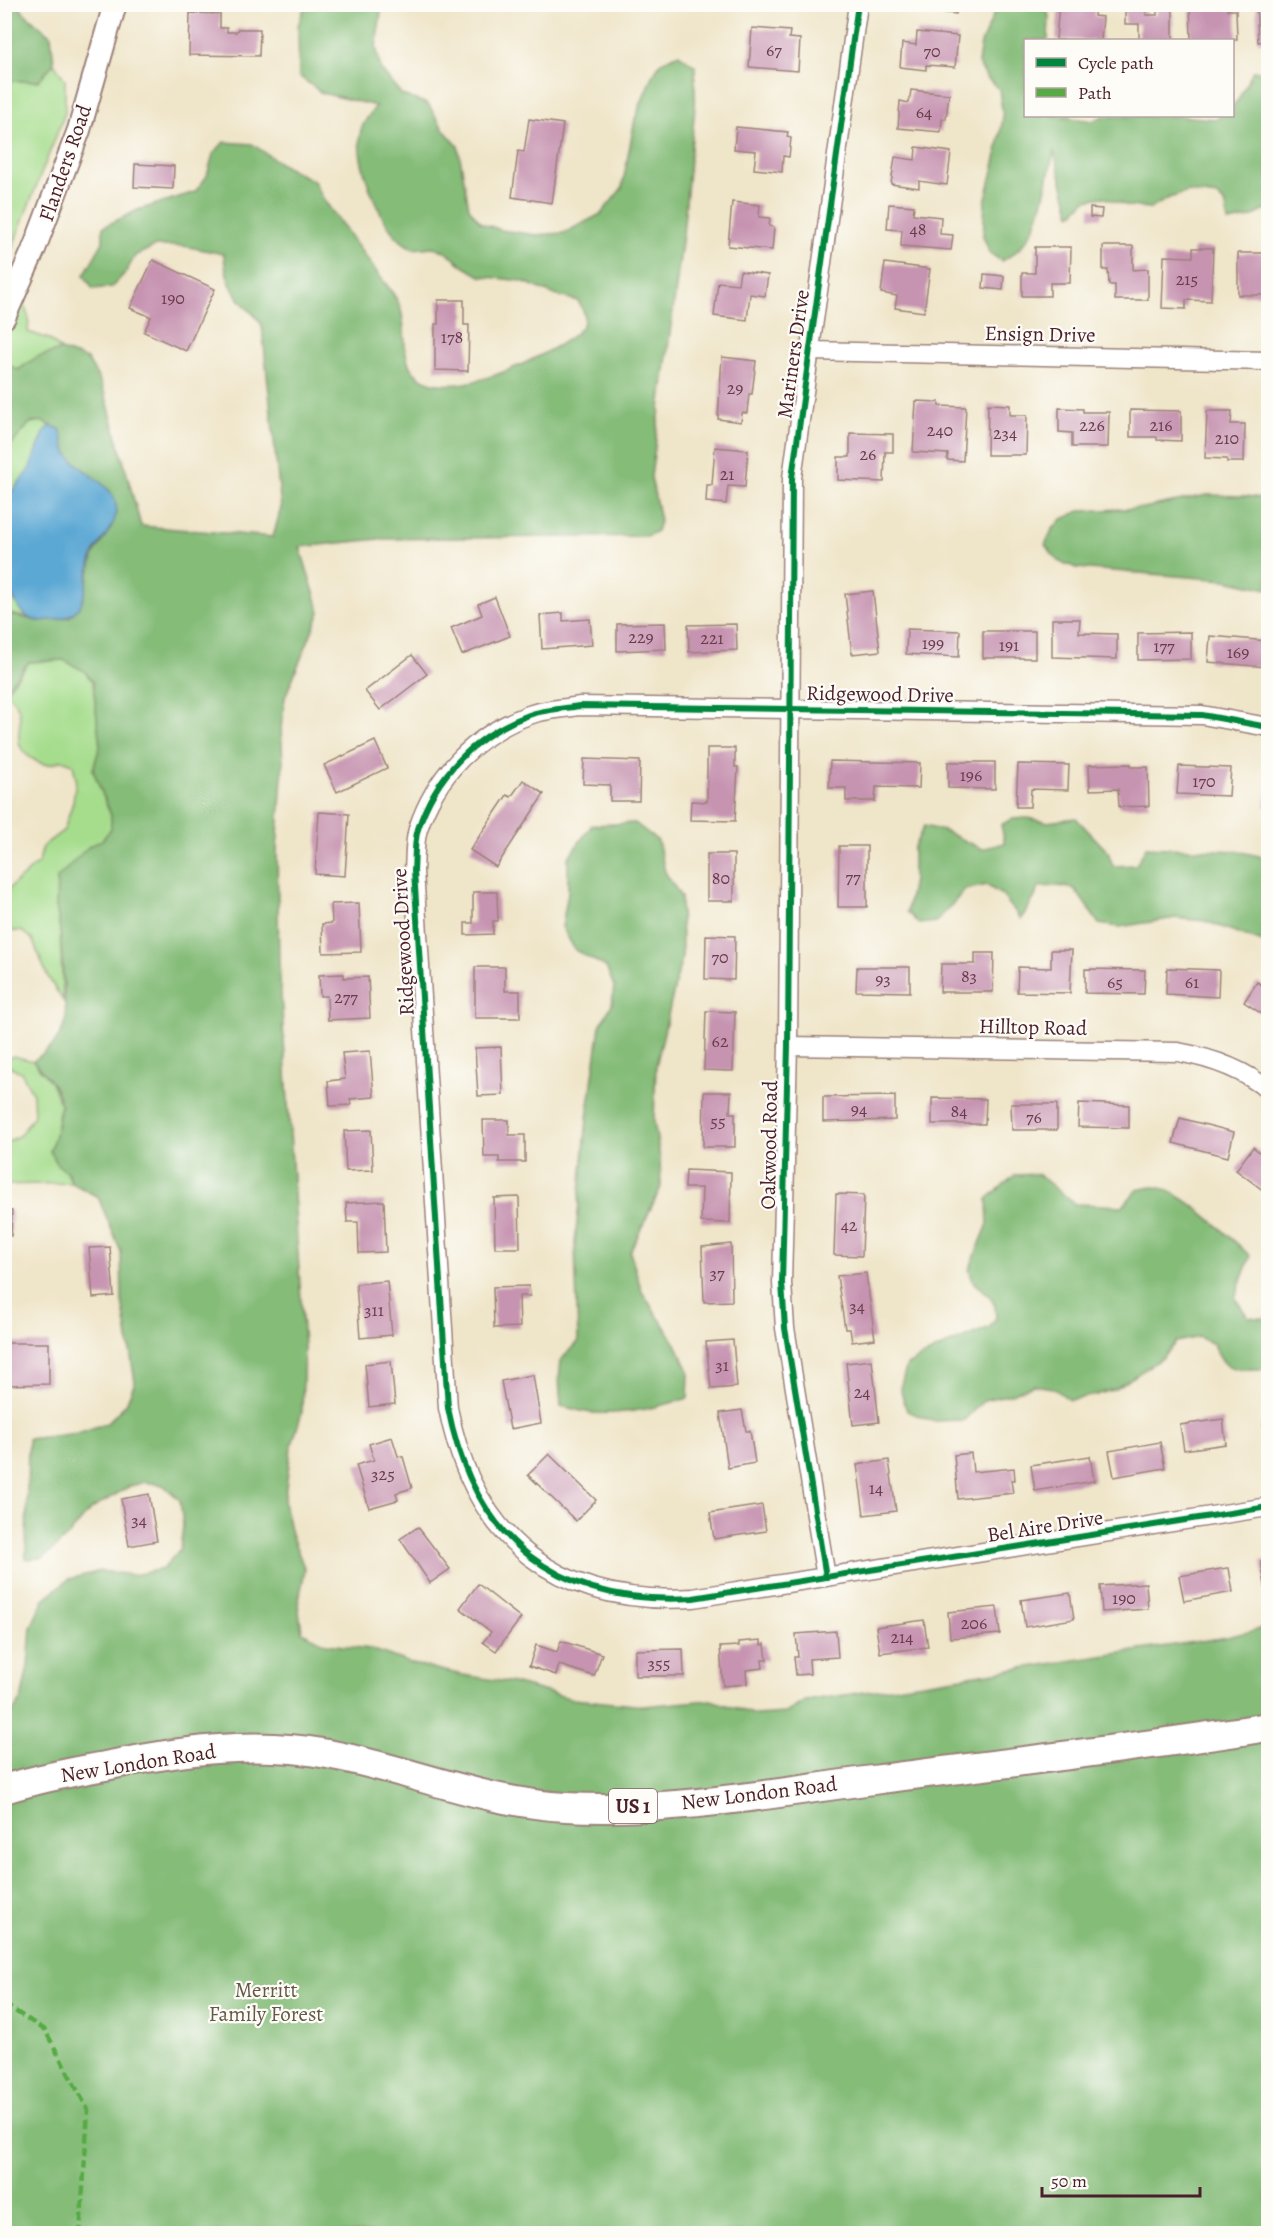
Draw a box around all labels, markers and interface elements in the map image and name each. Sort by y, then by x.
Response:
house number: 67 [766,38,782,62]
house number: 70 [923,39,941,63]
legend [1024,39,1234,117]
text: Cycle path [1078,51,1154,75]
text: Path [1078,81,1112,105]
street label: Flanders Road [32,100,98,225]
house number: 64 [916,100,932,124]
house number: 48 [910,217,926,241]
house number: 215 [1176,267,1198,291]
house number: 190 [161,286,185,310]
street label: Mariners Drive [770,288,816,420]
street label: Ensign Drive [984,319,1096,349]
house number: 178 [441,325,463,349]
house number: 29 [727,376,743,400]
house number: 226 [1079,413,1105,437]
house number: 216 [1149,413,1173,437]
house number: 240 [927,418,953,442]
house number: 234 [993,421,1017,445]
house number: 210 [1215,426,1239,450]
house number: 26 [860,442,876,466]
house number: 21 [720,462,734,486]
house number: 229 [628,625,654,649]
house number: 221 [700,626,724,650]
house number: 199 [922,631,944,655]
house number: 191 [999,633,1019,657]
house number: 177 [1153,634,1175,658]
house number: 169 [1227,640,1249,664]
street label: Ridgewood Drive [806,679,954,709]
house number: 196 [960,763,982,787]
house number: 170 [1192,769,1216,793]
house number: 77 [845,865,861,889]
house number: 80 [712,866,730,890]
street label: Ridgewood Drive [385,868,421,1016]
house number: 70 [711,945,729,969]
house number: 83 [961,964,977,988]
house number: 93 [875,967,891,991]
house number: 65 [1107,970,1123,994]
house number: 61 [1185,970,1199,994]
house number: 277 [334,985,358,1009]
street label: Hilltop Road [979,1012,1088,1042]
house number: 62 [712,1029,729,1053]
street label: Oakwood Road [754,1079,784,1210]
house number: 94 [851,1097,867,1121]
house number: 84 [951,1099,967,1123]
house number: 76 [1026,1105,1042,1129]
house number: 55 [710,1109,726,1133]
house number: 42 [841,1213,858,1237]
house number: 37 [709,1261,725,1285]
house number: 34 [849,1294,865,1318]
house number: 311 [364,1298,384,1322]
house number: 31 [715,1353,729,1377]
house number: 24 [854,1380,870,1404]
house number: 325 [371,1462,395,1486]
house number: 14 [869,1476,883,1500]
street label: Bel Aire Drive [985,1503,1105,1549]
house number: 34 [131,1508,147,1532]
house number: 190 [1112,1586,1136,1610]
house number: 206 [961,1611,987,1635]
house number: 214 [891,1625,913,1649]
house number: 355 [648,1651,670,1675]
street label: New London Road [58,1737,218,1789]
street label: New London Road [679,1769,839,1816]
road number: US 1 [609,1789,657,1823]
park label: Merritt Family Forest [209,1976,323,2028]
scale bar [1042,2160,1200,2198]
text: 50 m [1051,2169,1087,2193]

